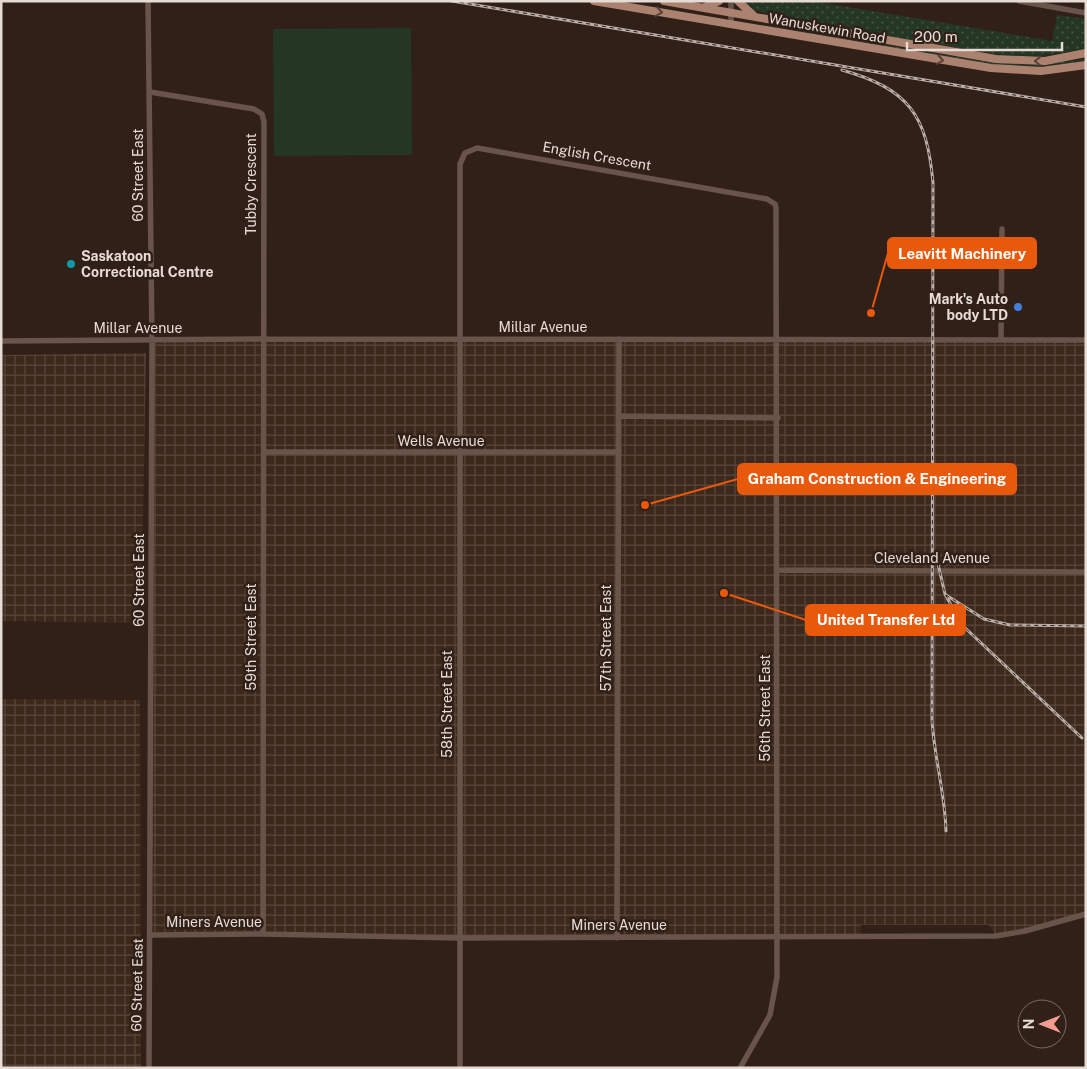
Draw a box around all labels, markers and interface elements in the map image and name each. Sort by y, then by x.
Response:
one-way arrow [655,6,663,16]
street label: Wanuskewin Road [767,10,887,46]
scale bar [907,20,1062,52]
text: 200 m [914,28,958,45]
one-way arrow [936,54,944,64]
one-way arrow [1034,56,1042,66]
street label: 60 Street East [130,128,146,222]
street label: Tubby Crescent [243,133,259,235]
street label: English Crescent [541,139,653,173]
callout: Leavitt Machinery [888,238,1036,268]
text: Leavitt Machinery [898,245,1027,262]
place label: Saskatoon Correctional Centre [81,248,214,280]
marker: Saskatoon Correctional Centre [65,258,77,270]
place label: Mark's Auto body LTD [929,291,1008,323]
marker: Mark's Auto body LTD [1012,301,1024,313]
street label: Millar Avenue [499,319,587,335]
street label: Millar Avenue [94,320,182,336]
street label: Wells Avenue [397,433,485,449]
callout: Graham Construction & Engineering [738,464,1016,494]
text: Graham Construction & Engineering [748,470,1007,487]
street label: 60 Street East [131,533,147,627]
street label: Cleveland Avenue [874,550,990,566]
street label: 59th Street East [243,583,259,691]
street label: 57th Street East [598,584,614,692]
callout: United Transfer Ltd [806,605,965,635]
text: United Transfer Ltd [817,611,955,628]
street label: 58th Street East [439,650,455,758]
street label: 56th Street East [757,654,773,762]
street label: Miners Avenue [166,914,262,930]
street label: Miners Avenue [571,917,667,933]
street label: 60 Street East [128,938,146,1032]
north arrow [1017,999,1067,1049]
text: N [1021,1019,1037,1029]

